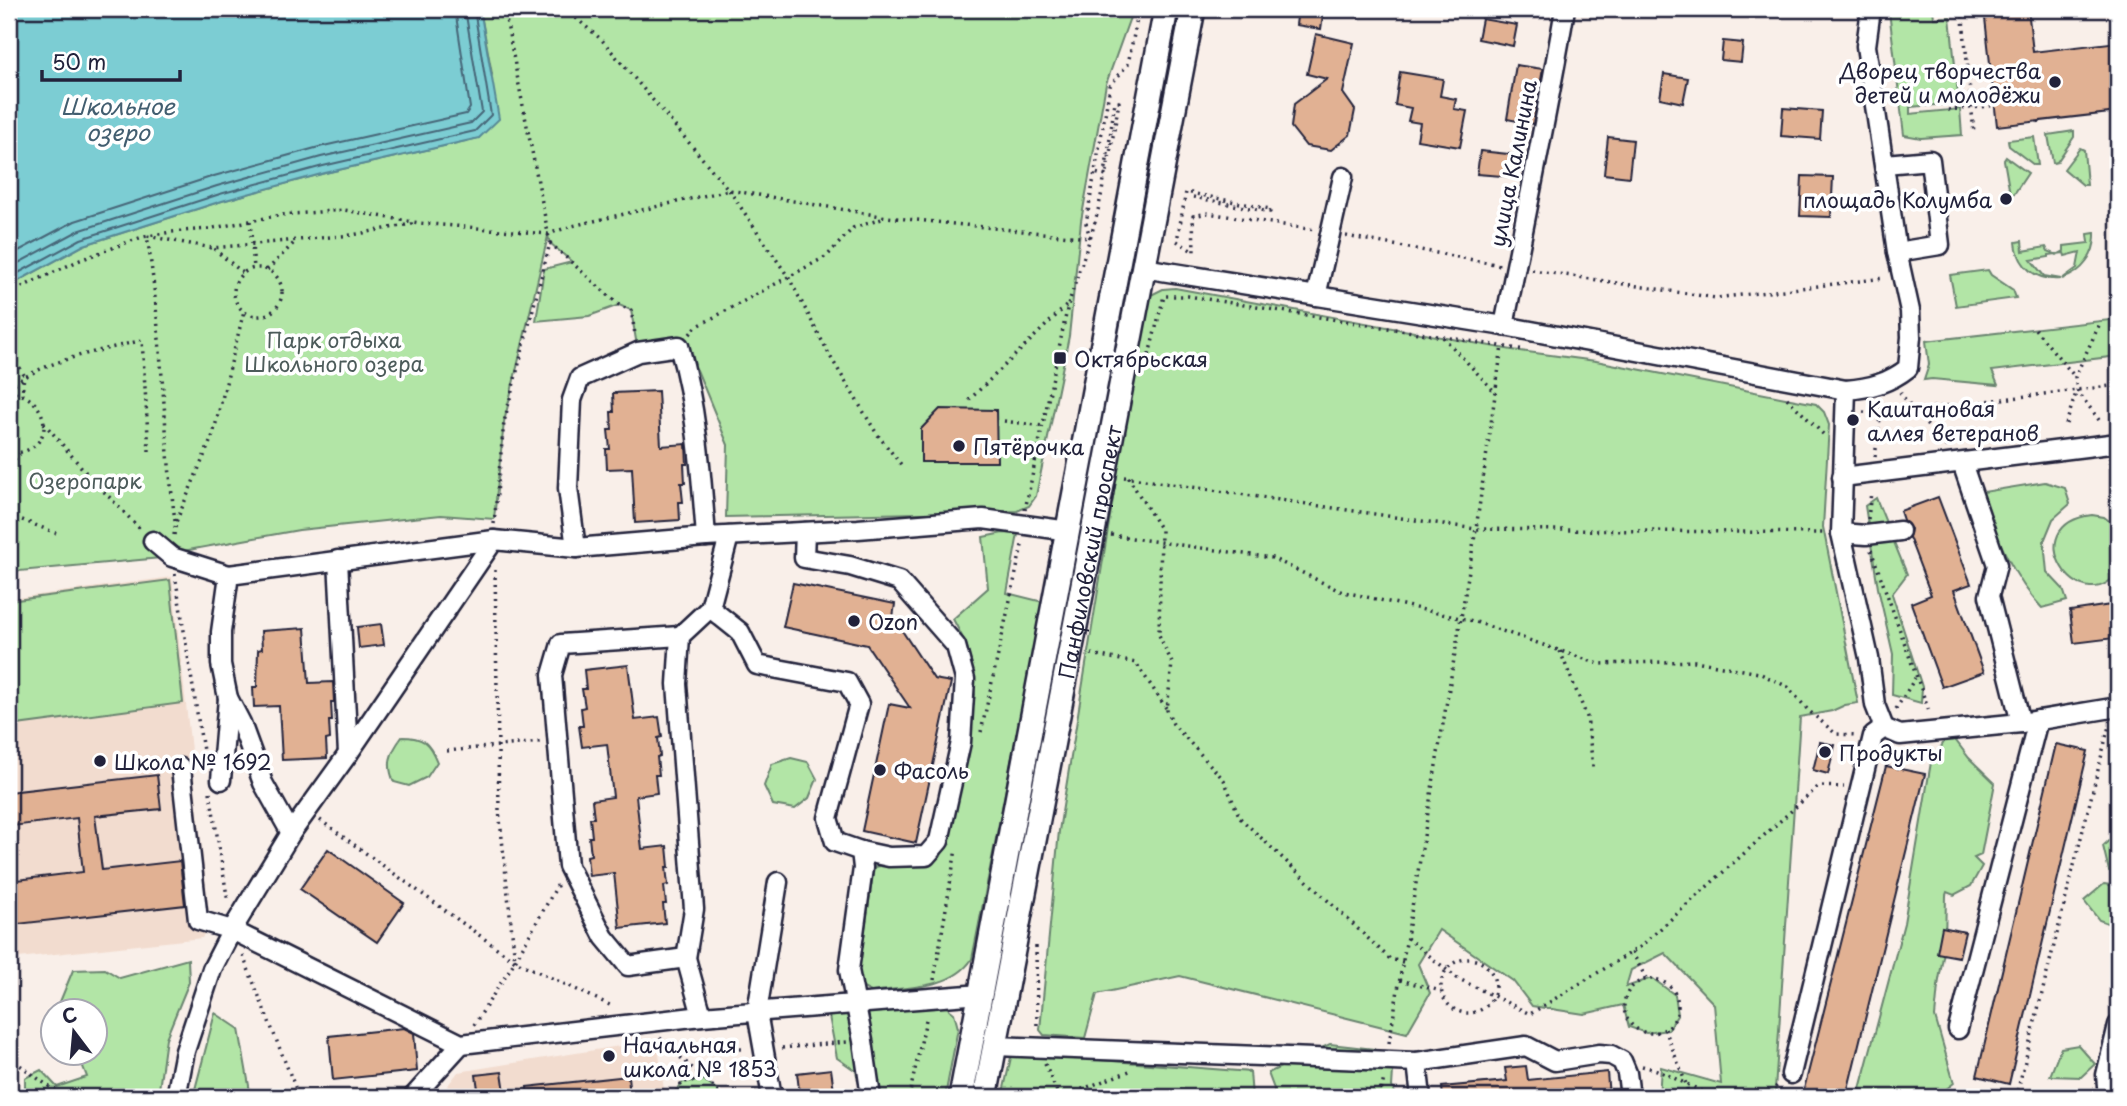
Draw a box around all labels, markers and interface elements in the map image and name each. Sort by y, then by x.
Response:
scale bar [42,38,180,82]
text: 50 m [52,45,106,77]
place label: Дворец творчества детей и молодёжи [1839,54,2042,110]
marker: Дворец творчества детей и молодёжи [2047,74,2063,90]
street label: улица Калинина [1480,76,1544,249]
water label: Школьное озеро [61,88,176,149]
place label: площадь Колумба [1803,183,1993,215]
marker: площадь Колумба [1998,191,2014,207]
park label: Парк отдыха Школьного озера [244,323,424,379]
place label: Октябрьская [1074,342,1208,374]
marker: Октябрьская [1052,350,1068,366]
place label: Каштановая аллея ветеранов [1867,392,2039,448]
marker: Каштановая аллея ветеранов [1845,412,1861,428]
street label: Панфиловский проспект [1049,422,1129,681]
place label: Пятёрочка [973,430,1085,462]
marker: Пятёрочка [951,438,967,454]
park label: Озеропарк [28,464,142,496]
place label: Ozon [868,605,918,637]
marker: Ozon [846,613,862,629]
place label: Продукты [1839,736,1943,768]
marker: Продукты [1817,744,1833,760]
place label: Школа № 1692 [114,745,272,777]
marker: Школа № 1692 [92,753,108,769]
place label: Фасоль [894,754,969,786]
marker: Фасоль [872,762,888,778]
north arrow [38,998,108,1068]
text: С [58,999,80,1030]
place label: Начальная школа № 1853 [623,1028,777,1084]
marker: Начальная школа № 1853 [601,1048,617,1064]

